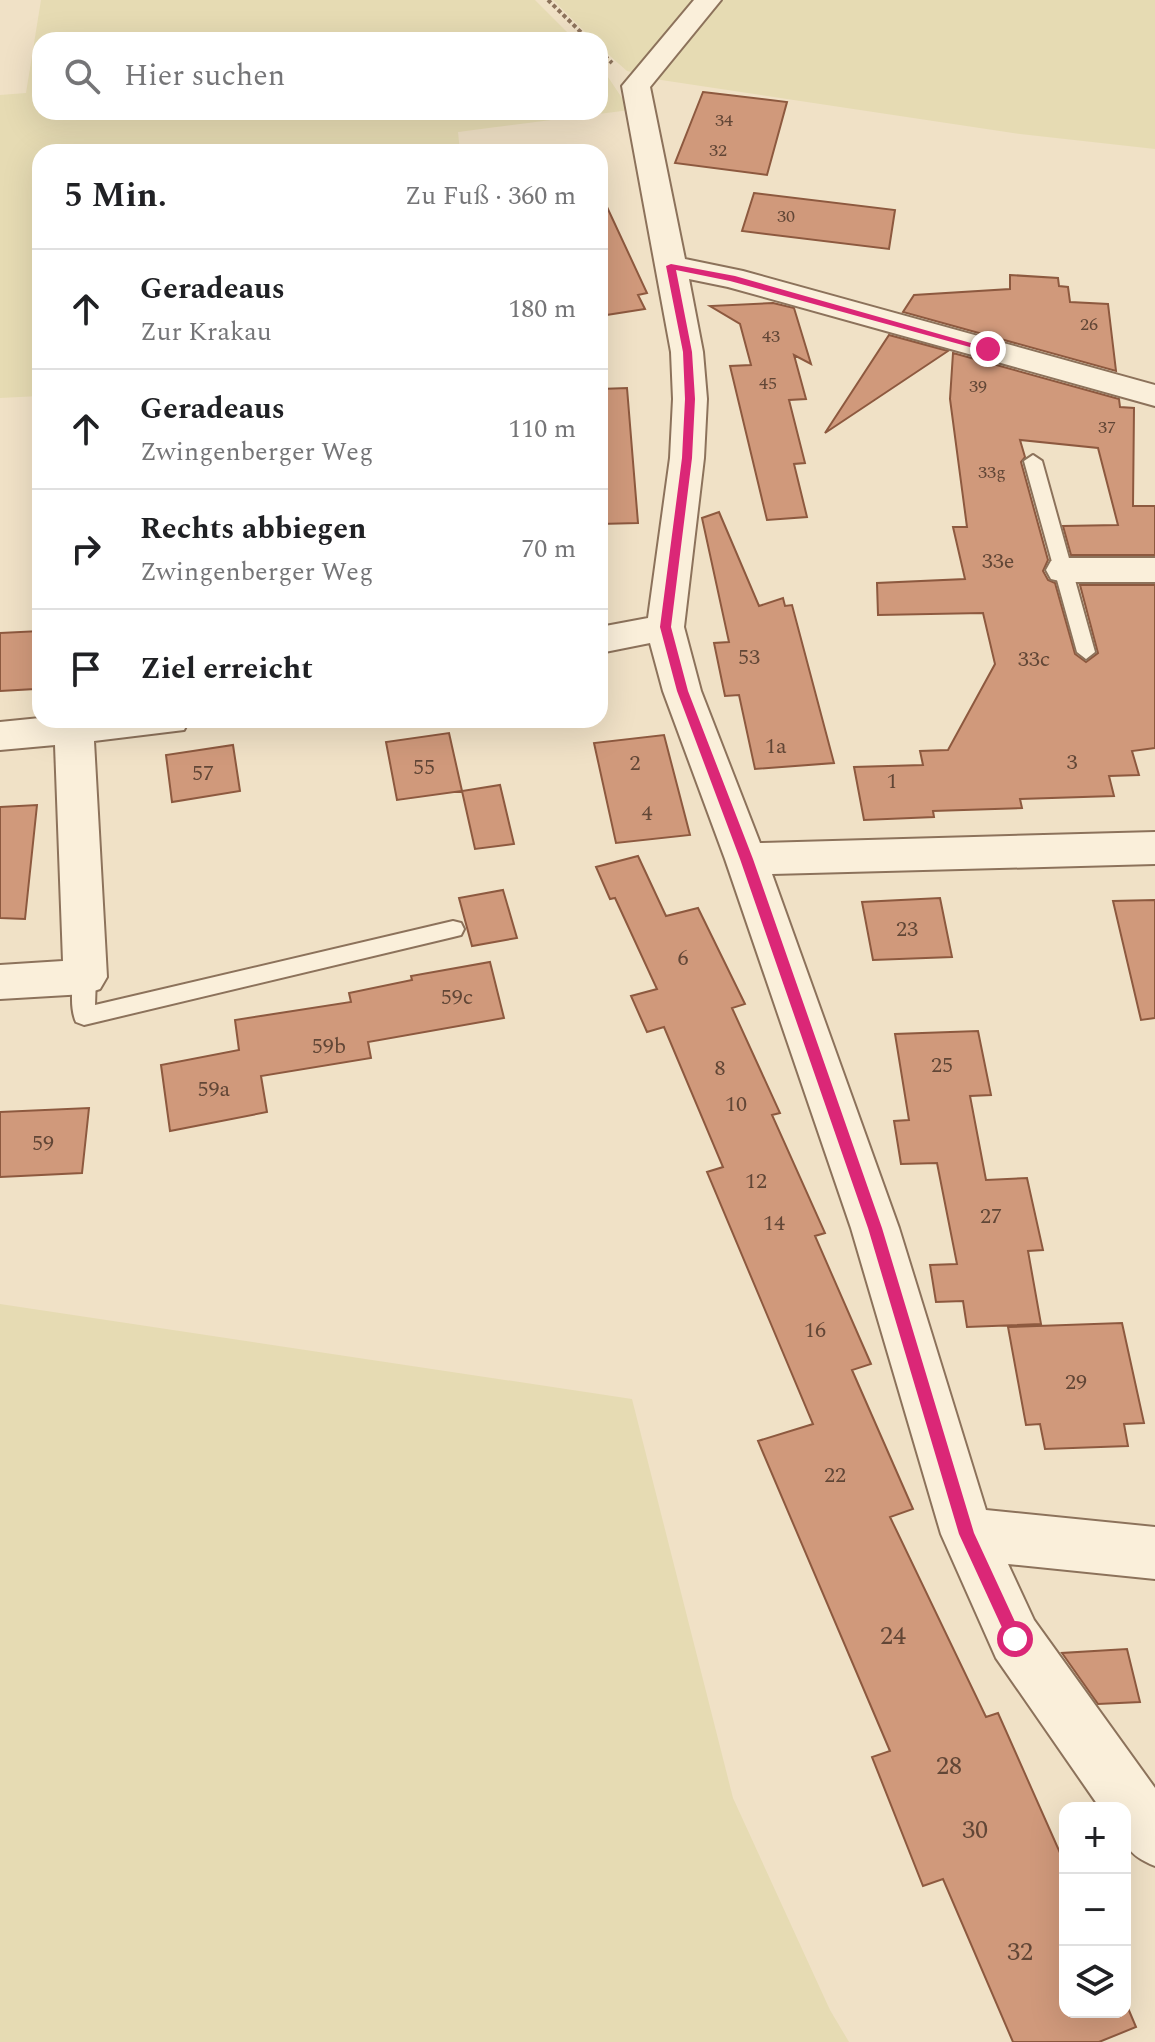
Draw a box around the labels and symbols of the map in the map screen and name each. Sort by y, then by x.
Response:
house number: 34 [715,107,733,134]
house number: 32 [709,137,727,164]
house number: 30 [777,203,795,230]
house number: 26 [1080,311,1098,338]
house number: 43 [762,323,780,350]
route end [970,331,1006,367]
house number: 45 [759,370,777,397]
house number: 39 [969,373,987,400]
house number: 37 [1098,414,1116,441]
house number: 33g [978,459,1006,486]
house number: 33e [982,545,1014,578]
house number: 53 [738,641,760,674]
house number: 33c [1018,643,1050,676]
house number: 1a [765,730,787,763]
house number: 3 [1066,746,1078,779]
house number: 2 [629,747,641,780]
house number: 55 [413,751,435,784]
house number: 57 [192,757,214,790]
house number: 1 [886,765,898,798]
house number: 4 [641,797,653,830]
house number: 23 [896,913,918,946]
house number: 6 [677,942,689,975]
house number: 59c [441,981,473,1014]
house number: 59b [312,1030,346,1063]
house number: 25 [931,1049,953,1082]
house number: 8 [714,1052,726,1085]
house number: 59a [198,1073,231,1106]
house number: 10 [725,1088,747,1121]
house number: 59 [32,1127,54,1160]
house number: 12 [745,1165,767,1198]
house number: 27 [980,1200,1002,1233]
house number: 14 [763,1207,785,1240]
house number: 16 [804,1314,826,1347]
house number: 29 [1065,1366,1087,1399]
house number: 22 [824,1459,846,1492]
house number: 24 [880,1616,906,1656]
route start [997,1621,1033,1657]
house number: 28 [936,1746,962,1786]
house number: 30 [962,1810,988,1850]
house number: 32 [1007,1932,1033,1972]

